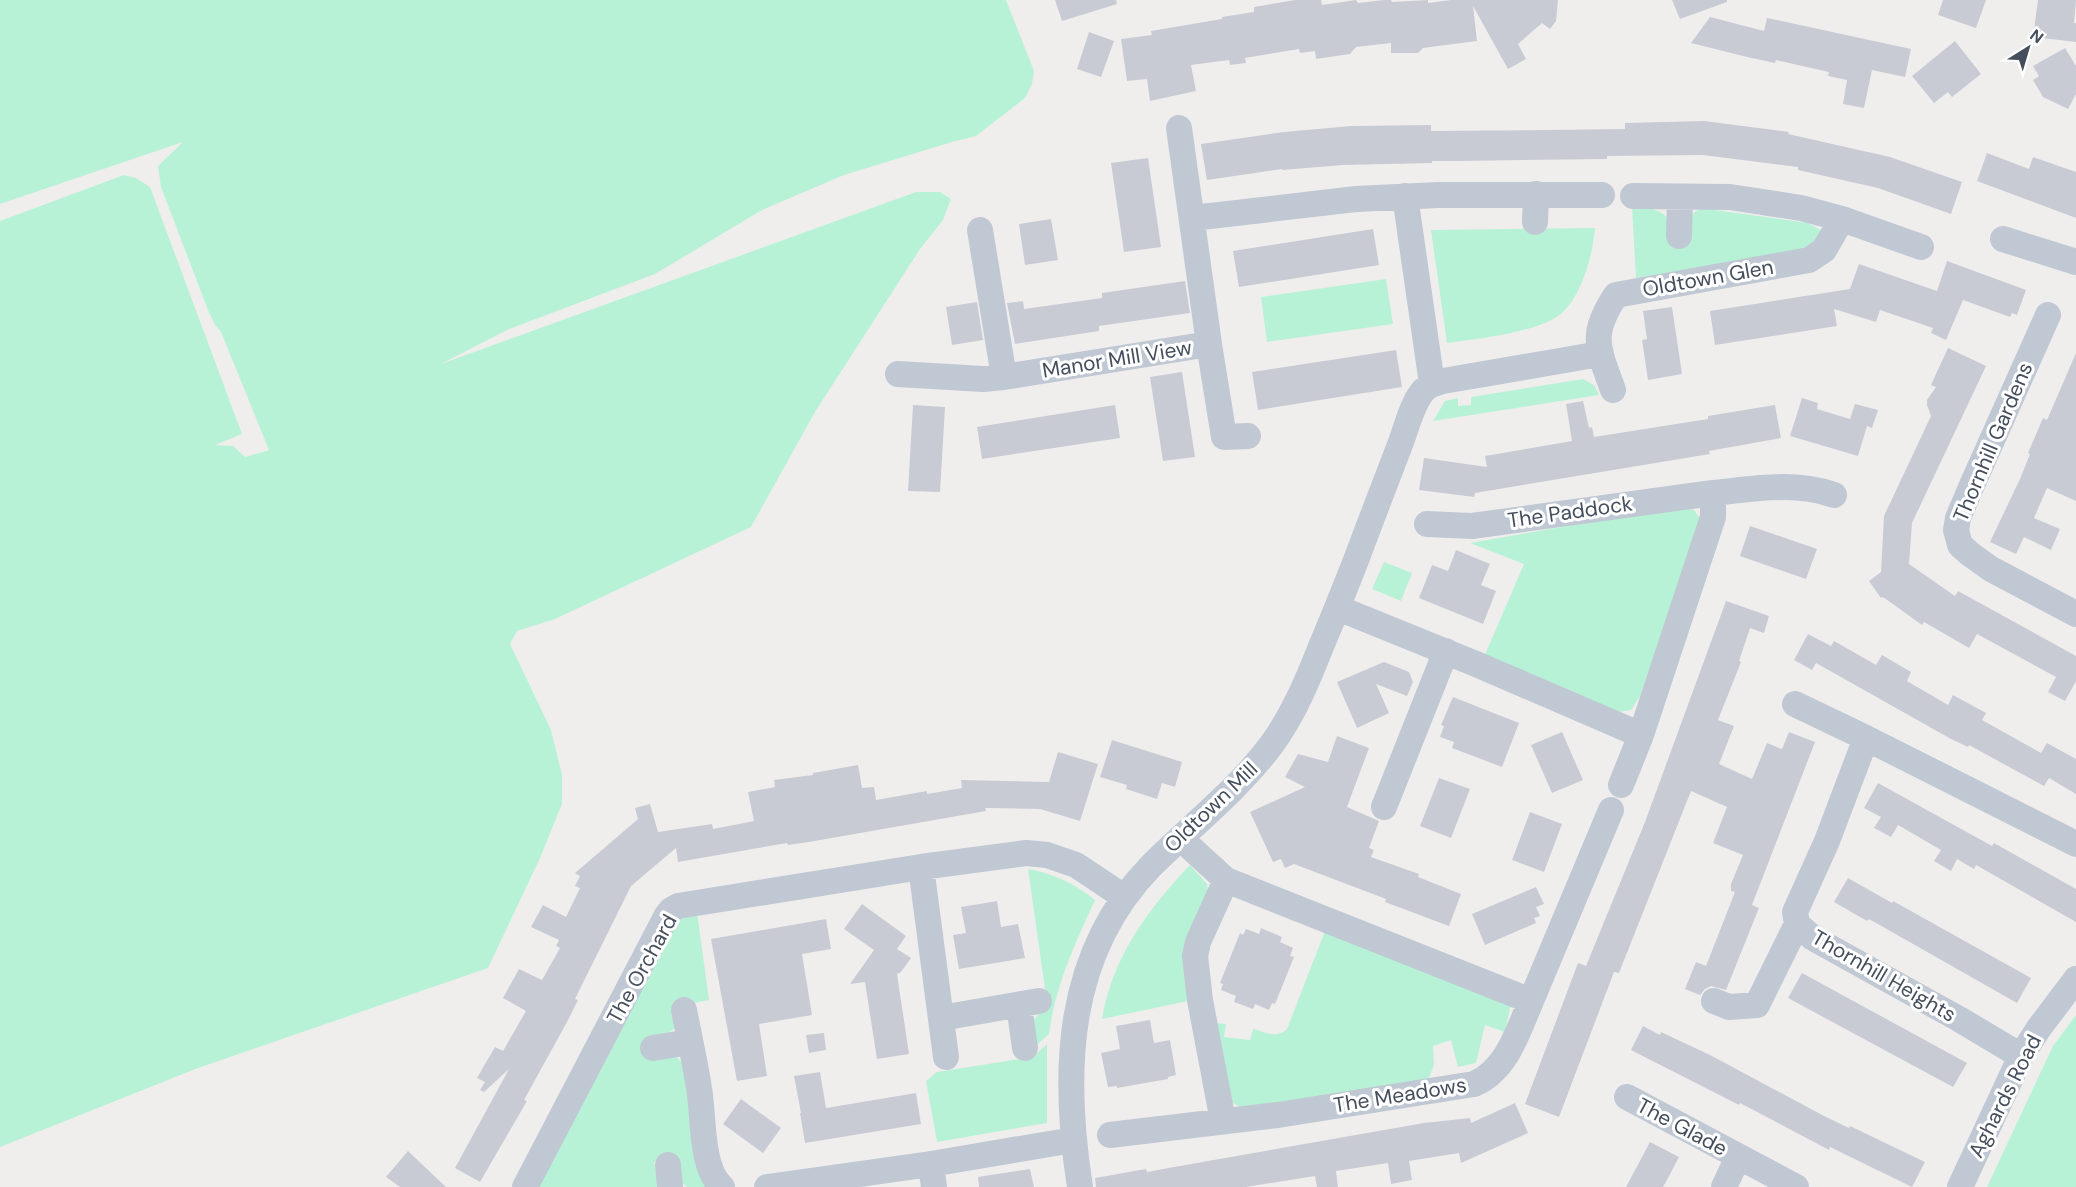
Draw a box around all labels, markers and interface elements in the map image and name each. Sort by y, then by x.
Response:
north arrow [1998,18,2058,78]
text: N [2026,25,2048,48]
street label: Oldtown Glen [1640,253,1776,303]
street label: Manor Mill View [1040,333,1194,385]
street label: Thornhill Gardens [1947,358,2039,526]
street label: The Paddock [1506,489,1635,535]
street label: Oldtown Mill [1158,755,1264,859]
street label: The Orchard [600,909,684,1029]
street label: Thornhill Heights [1807,923,1961,1029]
street label: Aghards Road [1962,1030,2048,1162]
street label: The Meadows [1332,1071,1468,1119]
street label: The Glade [1632,1092,1732,1163]

